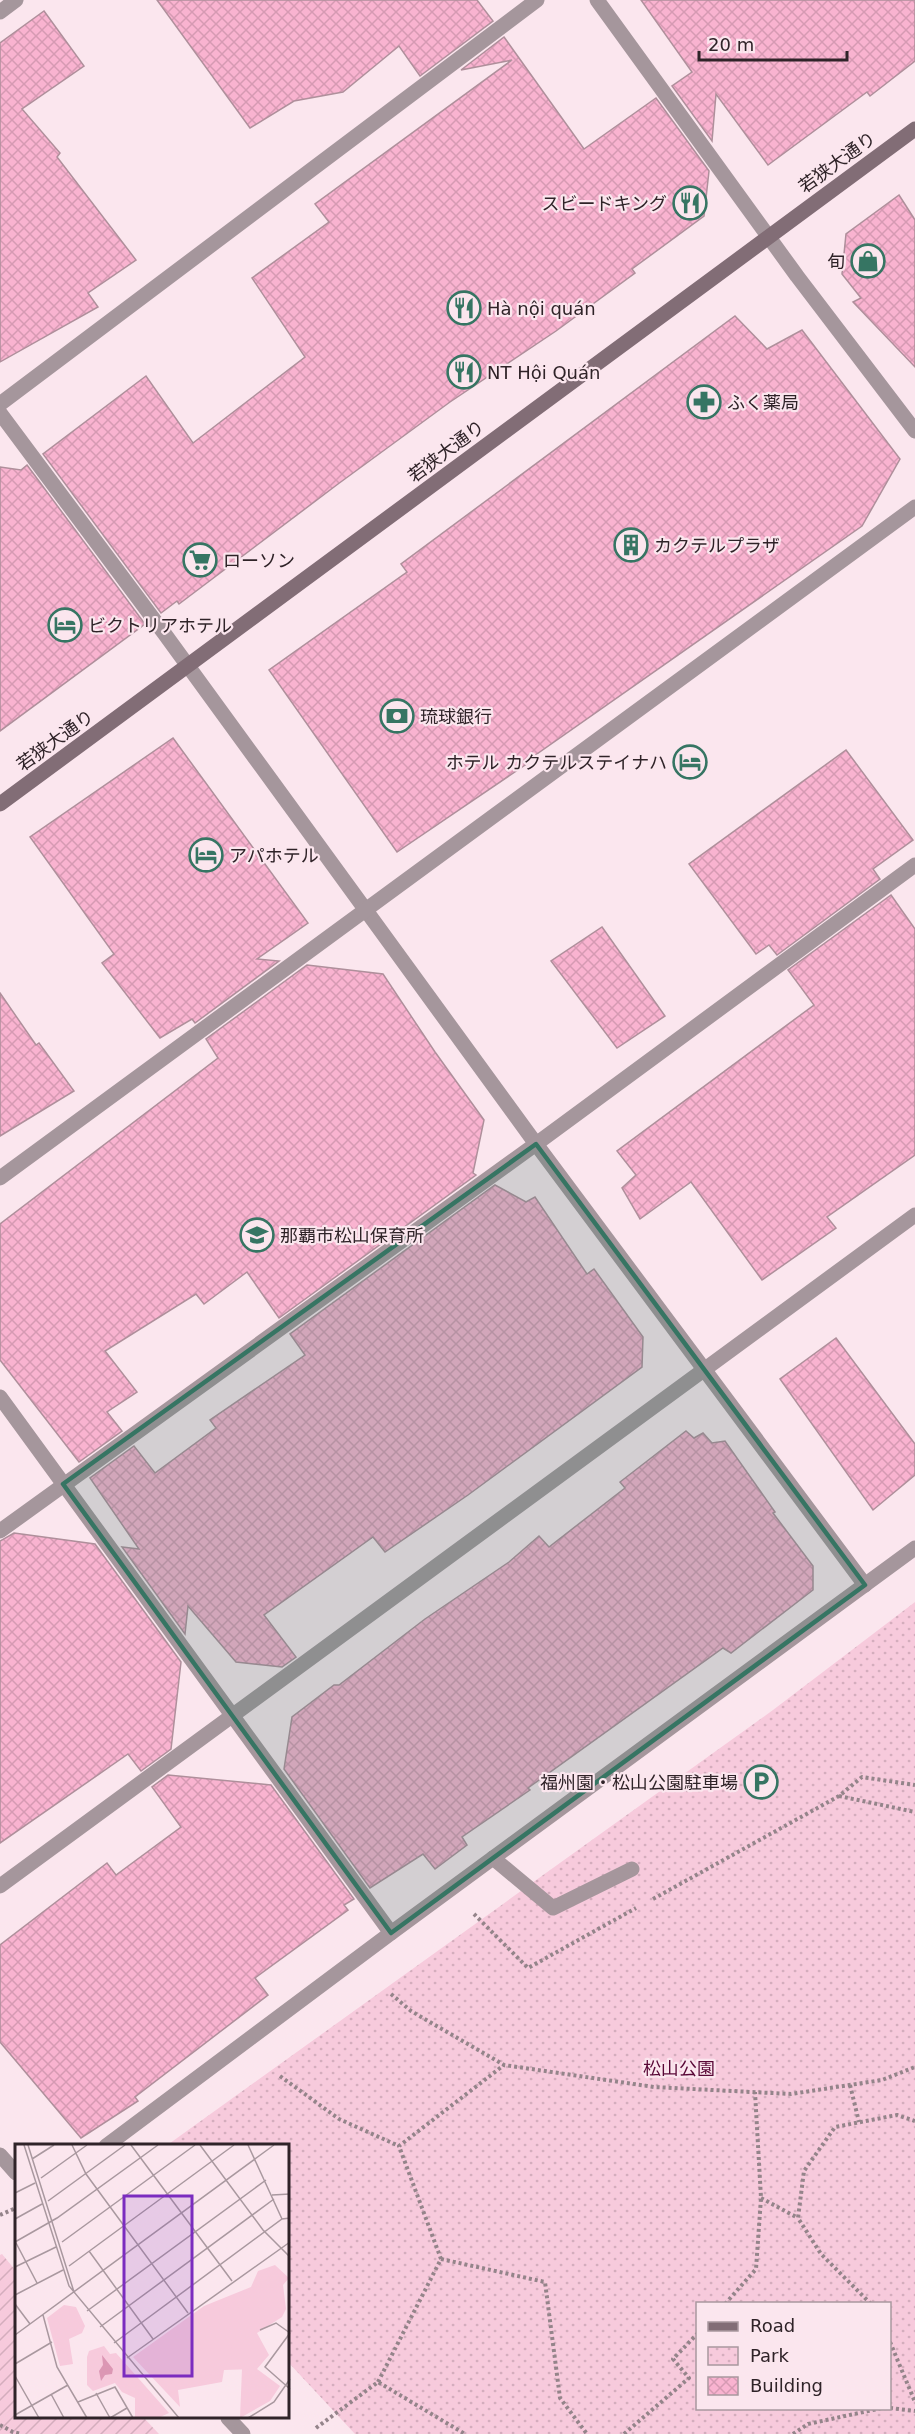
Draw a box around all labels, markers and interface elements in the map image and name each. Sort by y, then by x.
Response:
scale bar [699,24,848,62]
text: 20 m [708,34,754,55]
street label: 若狭大通り [794,127,880,197]
restaurant icon: スビードキング [672,185,708,221]
place label: スビードキング [542,193,667,214]
shop icon: 旬 [850,243,886,279]
place label: 旬 [827,251,845,272]
restaurant icon: Hà nội quán [446,290,482,326]
place label: Hà nội quán [487,298,596,319]
restaurant icon: NT Hội Quán [446,354,482,390]
place label: NT Hội Quán [487,362,600,383]
pharmacy icon: ふく薬局 [686,384,722,420]
place label: ふく薬局 [727,392,799,413]
street label: 若狭大通り [404,416,488,486]
building icon: カクテルプラザ [613,527,649,563]
place label: カクテルプラザ [654,535,780,556]
supermarket icon: ローソン [182,542,218,578]
place label: ローソン [223,550,295,571]
hotel icon: ビクトリアホテル [47,607,83,643]
place label: ビクトリアホテル [88,615,232,636]
bank icon: 琉球銀行 [379,698,415,734]
street label: 若狭大通り [12,705,98,775]
place label: 琉球銀行 [420,706,492,727]
hotel icon: ホテル カクテルステイナハ [672,744,708,780]
place label: ホテル カクテルステイナハ [446,752,667,773]
hotel icon: アパホテル [188,837,224,873]
place label: アパホテル [229,845,319,866]
school or university icon: 那覇市松山保育所 [239,1217,275,1253]
place label: 那覇市松山保育所 [280,1225,424,1246]
parking icon: 福州園・松山公園駐車場 [743,1764,779,1800]
place label: 福州園・松山公園駐車場 [540,1772,738,1793]
park label: 松山公園 [643,2058,715,2079]
inset map [15,2144,290,2419]
legend [696,2302,891,2410]
text: Road [750,2315,795,2336]
text: Park [750,2345,789,2366]
text: Building [750,2375,823,2396]

